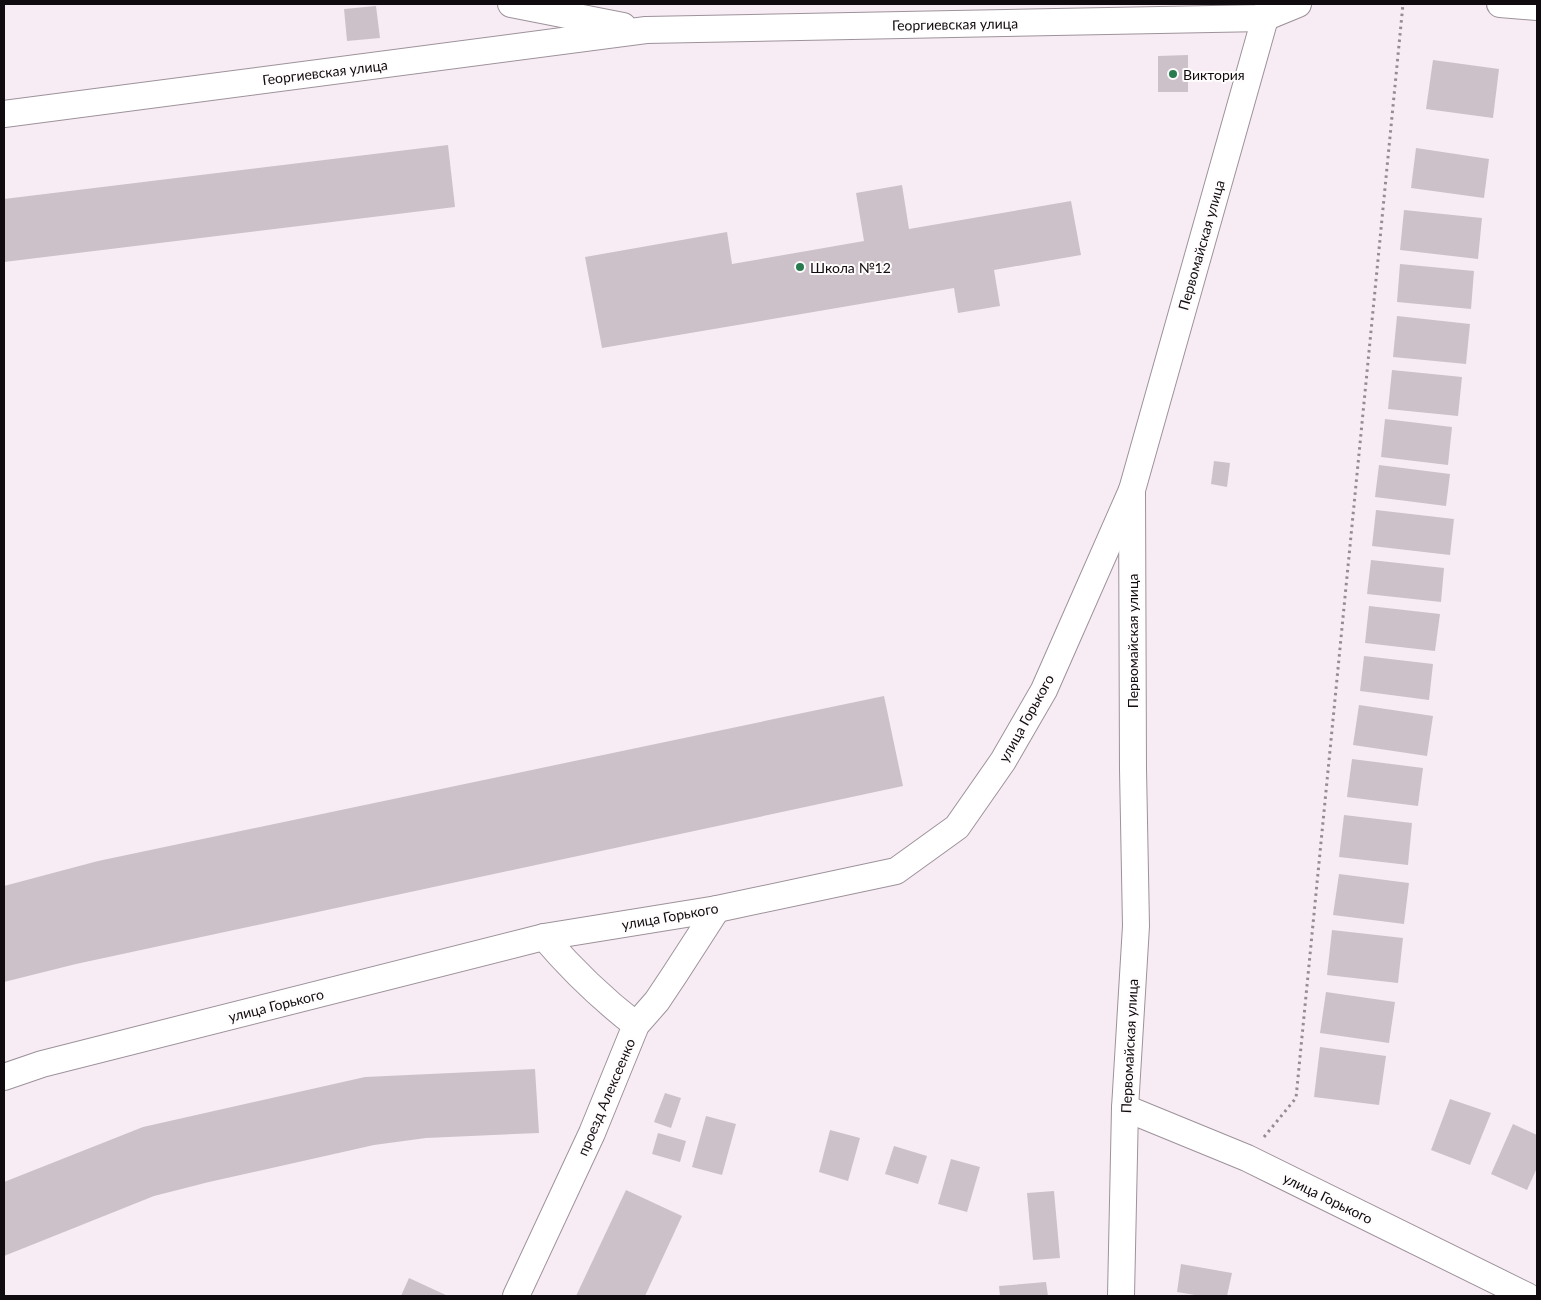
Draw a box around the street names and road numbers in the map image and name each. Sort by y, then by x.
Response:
street label: Георгиевская улица [892,14,1018,34]
street label: Георгиевская улица [261,56,389,88]
street label: Первомайская улица [1174,178,1228,312]
street label: Первомайская улица [1124,574,1141,708]
street label: улица Горького [995,671,1057,765]
street label: улица Горького [620,899,720,933]
street label: Первомайская улица [1117,978,1141,1114]
street label: улица Горького [227,985,326,1025]
street label: проезд Алексеенко [574,1036,638,1158]
street label: улица Горького [1280,1169,1376,1227]

